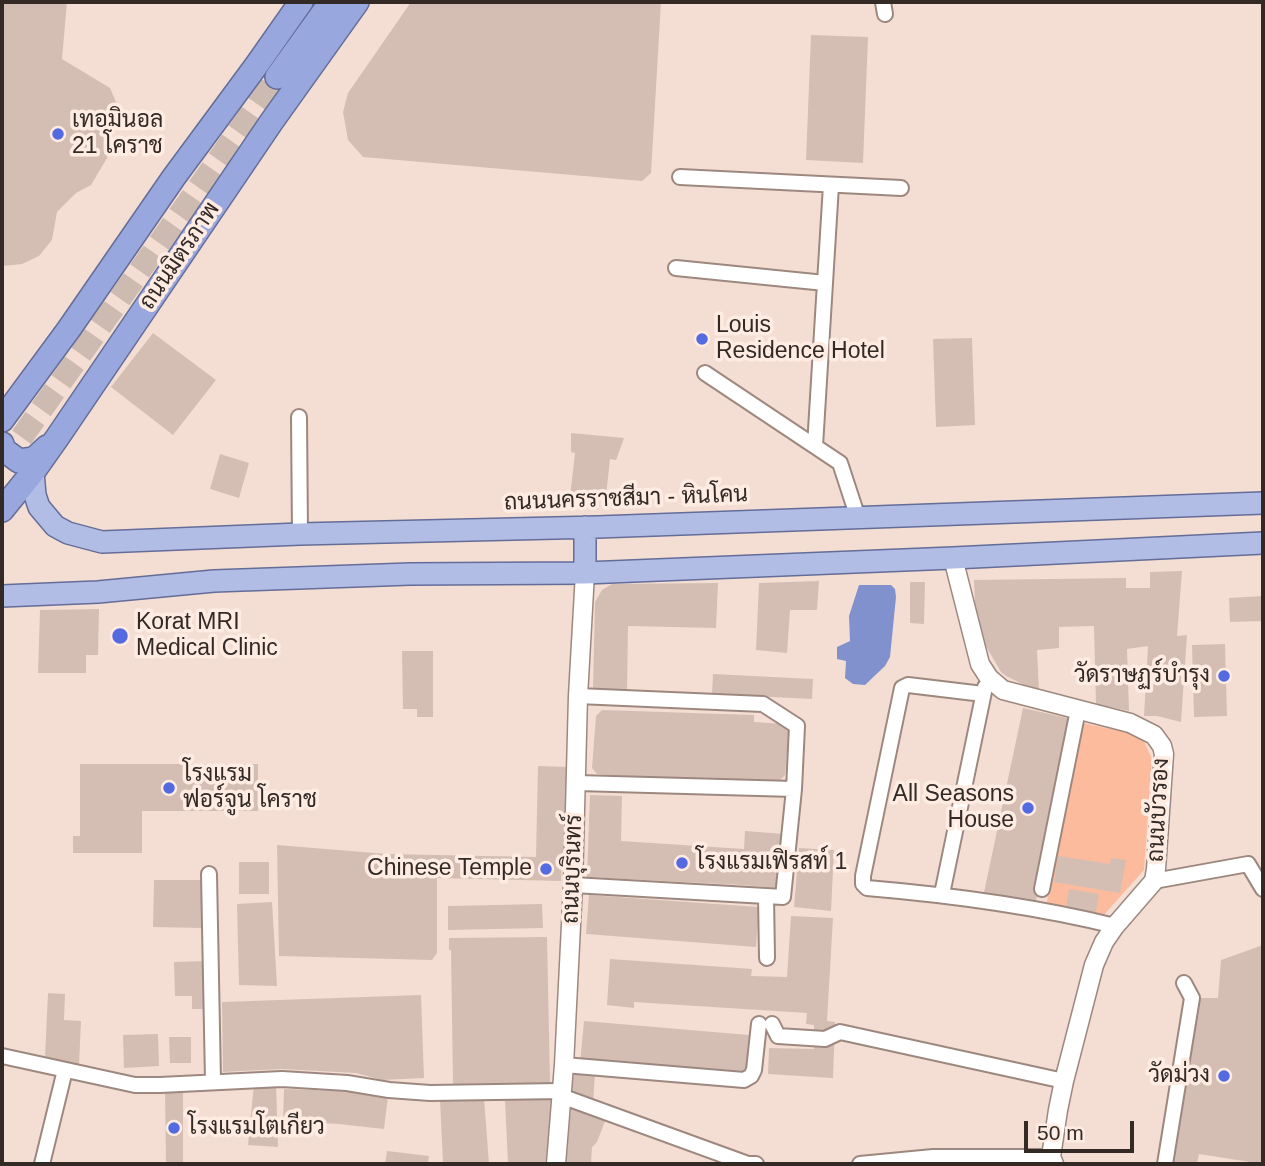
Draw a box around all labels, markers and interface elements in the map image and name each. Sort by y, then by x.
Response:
place label: เทอมินอล 21 โคราช [72,107,163,161]
marker: เทอมินอล 21 โคราช [50,126,66,142]
street label: ถนนมิตรภาพ [134,197,226,315]
place label: Louis Residence Hotel [716,312,885,366]
marker: Louis Residence Hotel [694,331,710,347]
street label: ถนนนครราชสีมา - หินโคน [504,481,748,517]
place label: Korat MRI Medical Clinic [136,609,278,663]
marker: Korat MRI Medical Clinic [110,626,130,646]
place label: วัดราษฏร์บำรุง [1074,662,1210,690]
marker: วัดราษฏร์บำรุง [1216,668,1232,684]
street label: ถนนบัวรอง [1142,757,1176,863]
place label: โรงแรม ฟอร์จูน โคราช [183,761,317,815]
marker: โรงแรม ฟอร์จูน โคราช [161,780,177,796]
place label: All Seasons House [893,781,1014,835]
marker: All Seasons House [1020,800,1036,816]
street label: ถนนบุรินทร์ [557,814,589,924]
place label: โรงแรมเฟิรสท์ 1 [696,849,847,877]
place label: Chinese Temple [367,855,532,883]
marker: โรงแรมเฟิรสท์ 1 [674,855,690,871]
marker: Chinese Temple [538,861,554,877]
place label: วัดม่วง [1148,1062,1210,1090]
marker: วัดม่วง [1216,1068,1232,1084]
scale bar [1027,1106,1137,1150]
place label: โรงแรมโตเกียว [188,1114,325,1142]
marker: โรงแรมโตเกียว [166,1120,182,1136]
text: 50 m [1037,1121,1084,1144]

